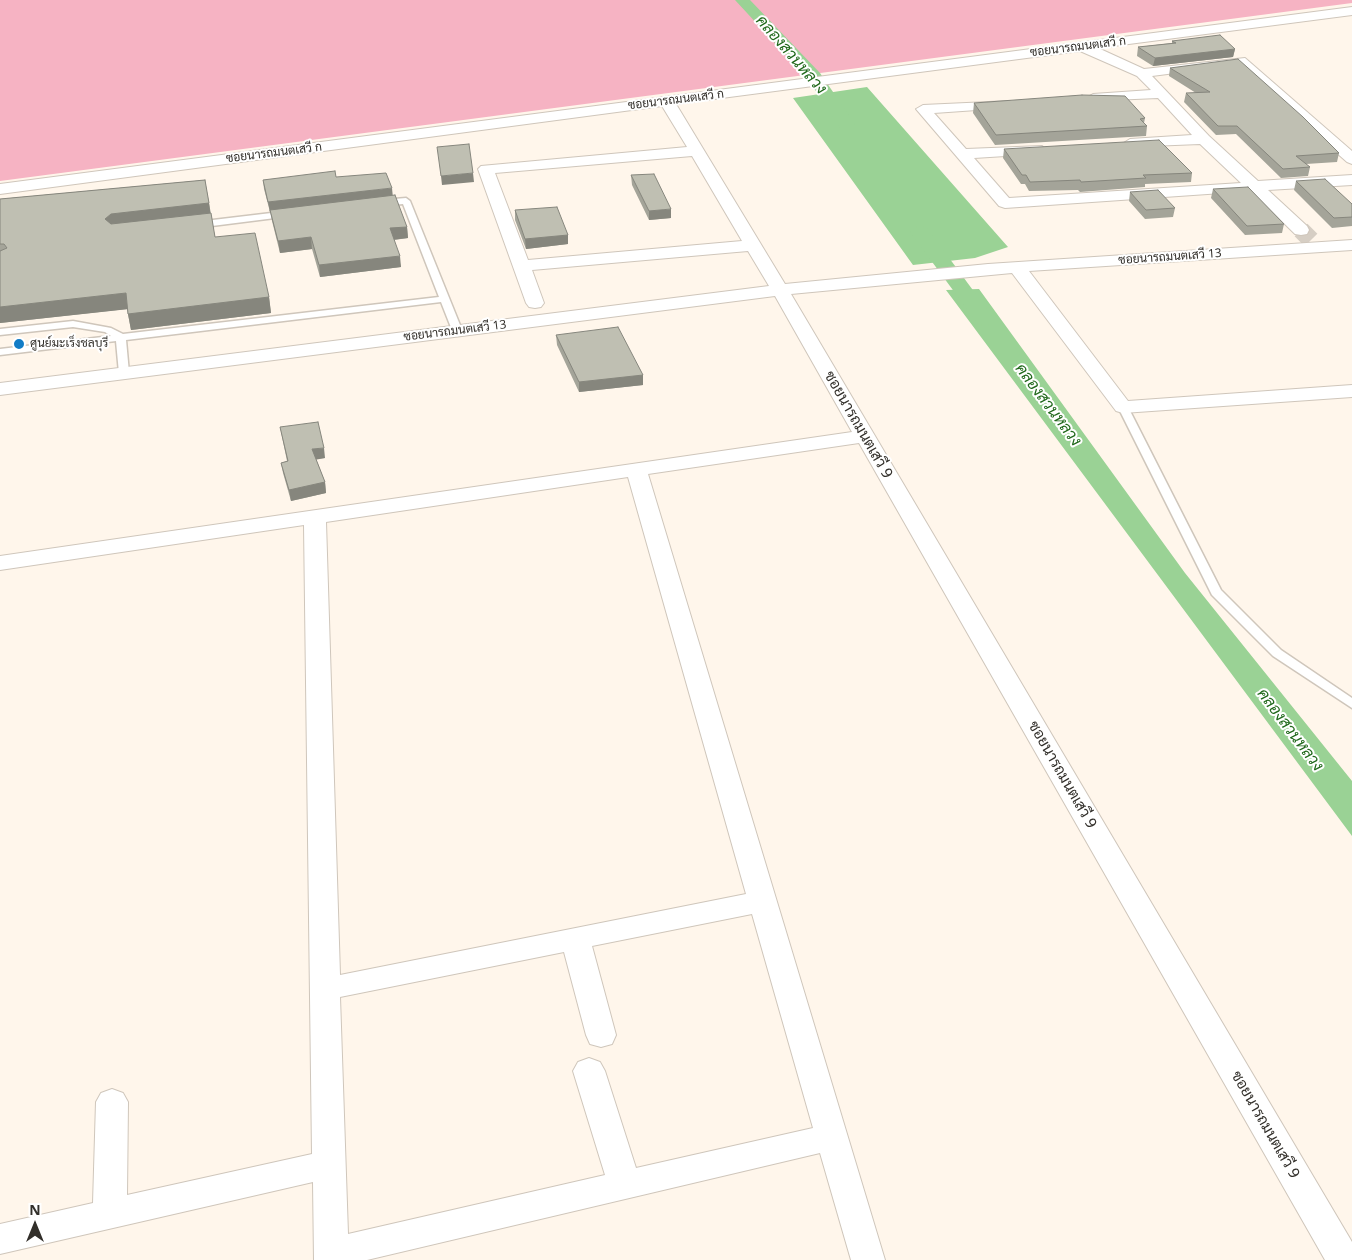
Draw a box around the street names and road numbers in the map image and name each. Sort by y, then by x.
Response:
street label: ซอยนารถมนตเสวี ก [1029,34,1127,60]
street label: ซอยนารถมนตเสวี ก [627,87,725,113]
street label: ซอยนารถมนตเสวี ก [225,140,323,166]
street label: ซอยนารถมนตเสวี 13 [1118,246,1222,268]
street label: ซอยนารถมนตเสวี 13 [403,318,507,344]
street label: ซอยนารถมนตเสวี 9 [820,368,896,482]
street label: ซอยนารถมนตเสวี 9 [1024,718,1100,832]
street label: ซอยนารถมนตเสวี 9 [1227,1068,1303,1182]

